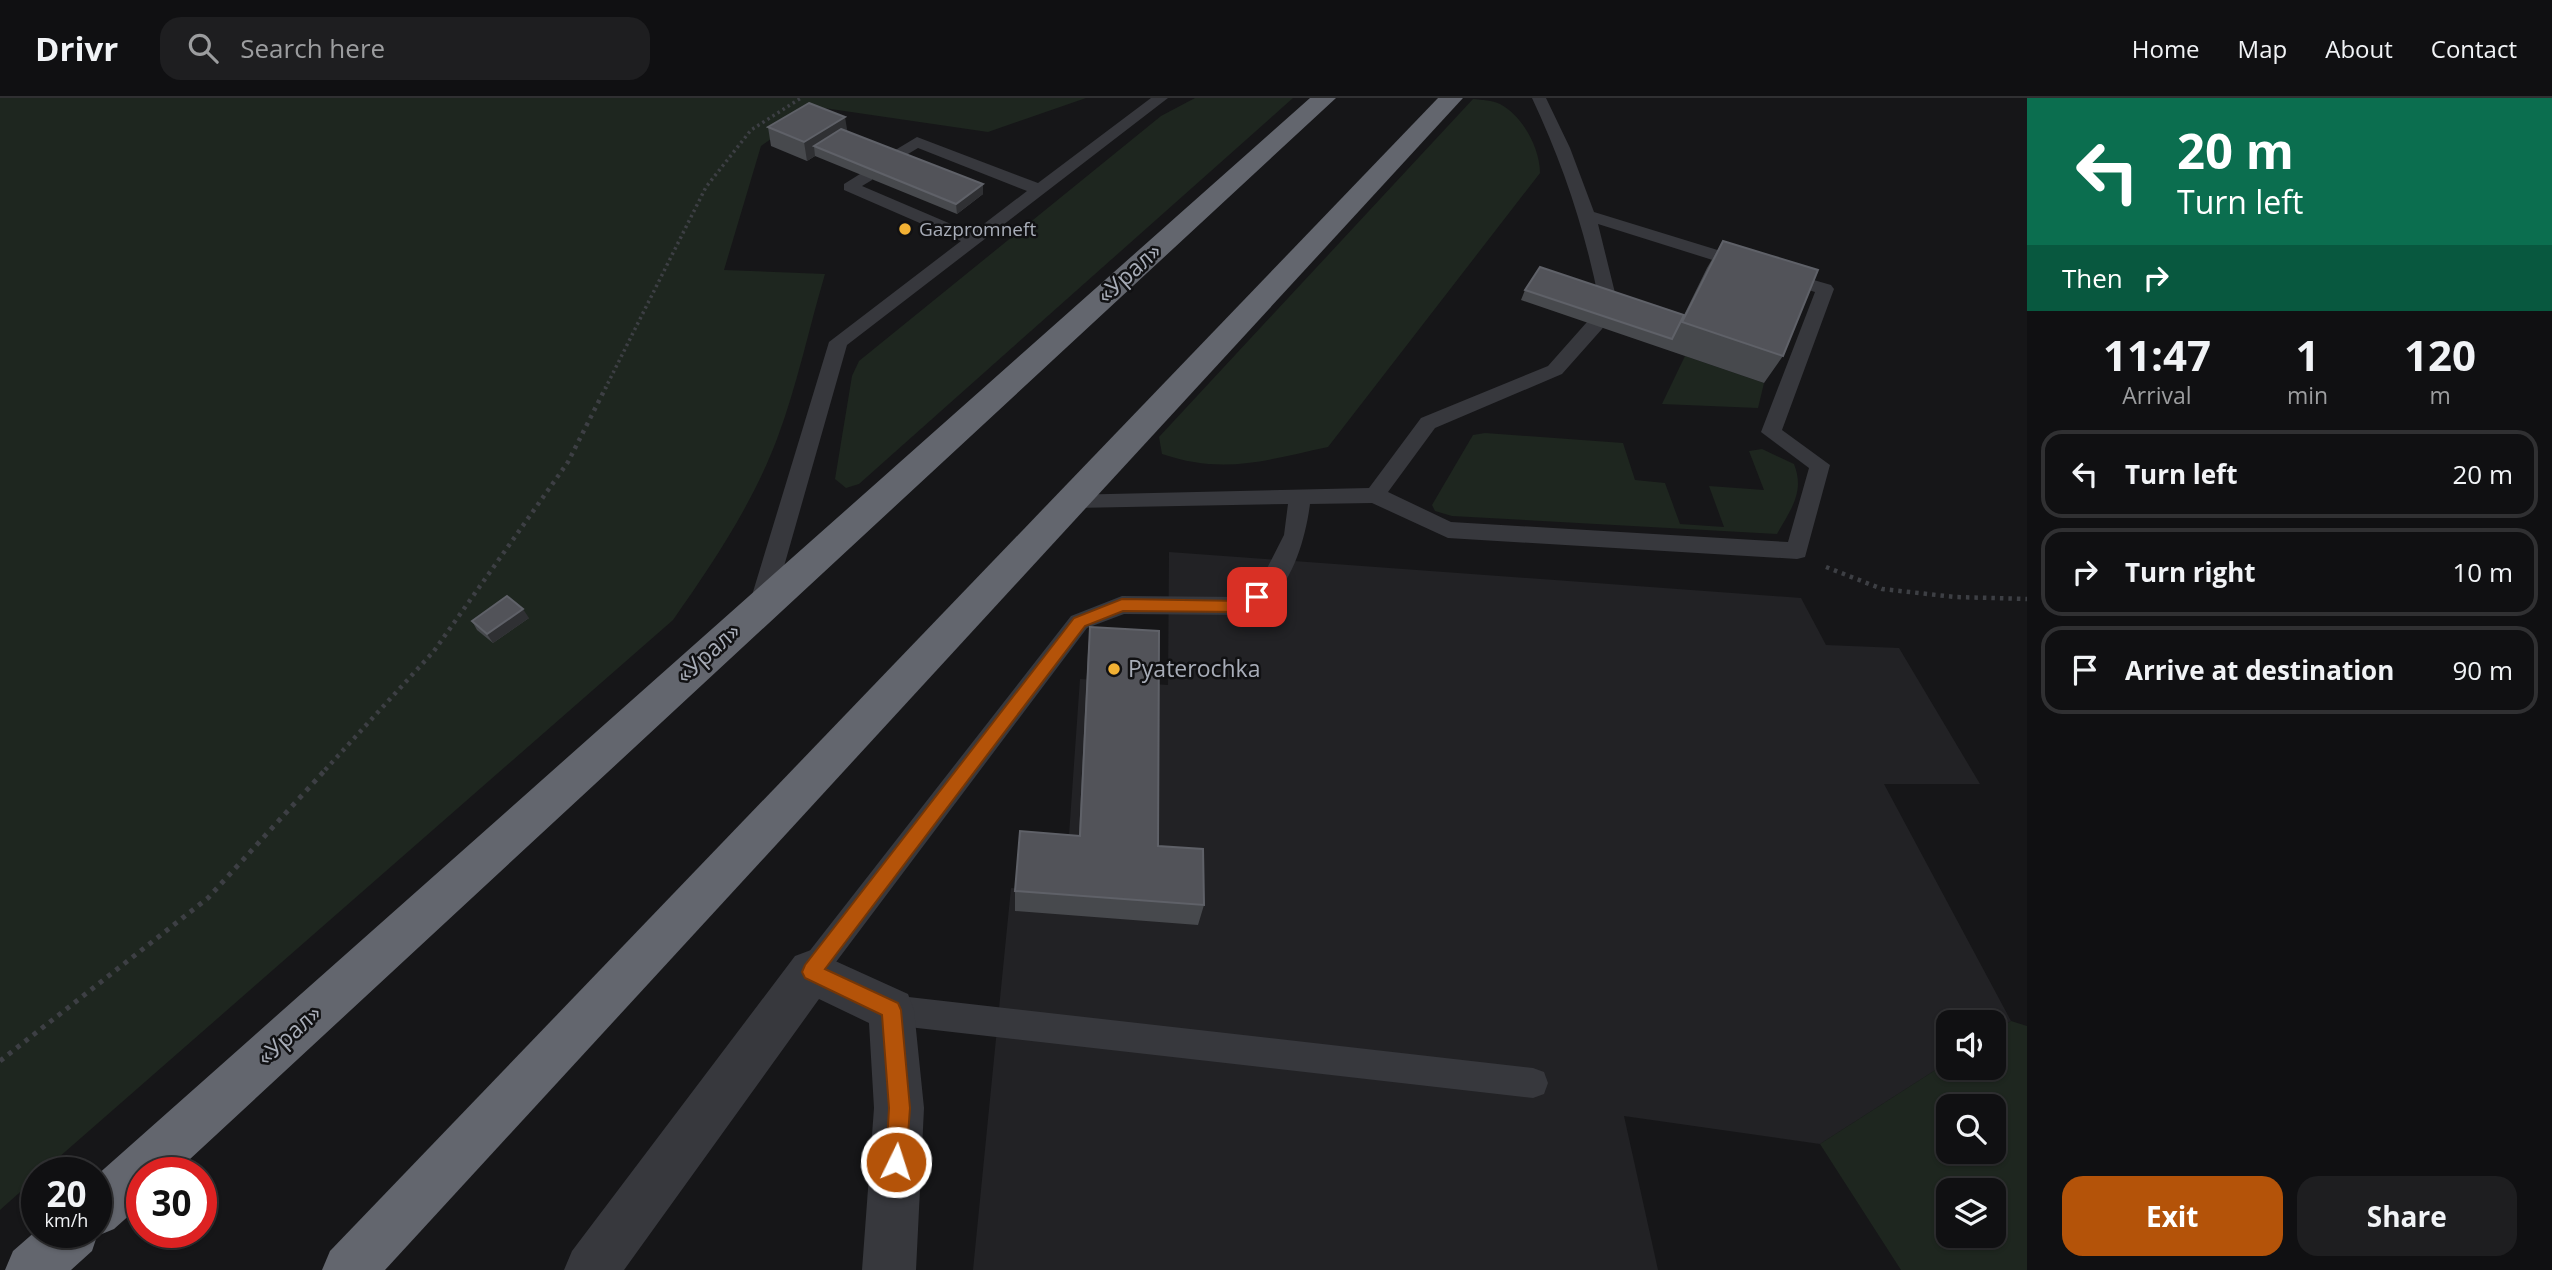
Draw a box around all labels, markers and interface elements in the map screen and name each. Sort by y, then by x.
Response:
search box [160,17,650,80]
text: Drivr [35,26,118,71]
icon: search [184,29,222,67]
text: Search here [240,30,385,66]
text: Home [2132,32,2200,65]
text: Map [2238,32,2287,65]
text: About [2325,32,2393,65]
text: Contact [2431,32,2517,65]
text: 20 m [2177,117,2294,183]
icon: left [2062,126,2153,217]
text: Turn left [2177,180,2303,223]
place label: Gazpromneft [919,216,1036,242]
marker: Gazpromneft [897,221,913,237]
street label: «Урал» [1089,235,1168,310]
icon: right [2137,259,2175,297]
text: Then [2062,260,2123,296]
text: 11:47 [2103,326,2211,383]
text: 1 [2295,326,2320,383]
text: 120 [2404,326,2476,383]
text: Arrival [2122,379,2192,411]
text: min [2287,379,2328,411]
text: m [2429,379,2451,411]
icon: left [2066,455,2104,493]
text: Turn left [2125,456,2237,492]
text: 20 m [2452,456,2513,492]
icon: right [2066,553,2104,591]
text: Turn right [2125,554,2256,590]
text: 10 m [2452,554,2513,590]
pin [1227,567,1287,627]
icon: arrive [1238,578,1276,616]
street label: «Урал» [668,615,747,690]
icon: arrive [2066,651,2104,689]
place label: Pyaterochka [1128,652,1260,684]
text: Arrive at destination [2125,652,2394,688]
text: 90 m [2452,652,2513,688]
marker: Pyaterochka [1106,661,1122,677]
street label: «Урал» [249,997,328,1072]
map controls [1936,1010,2006,1248]
button: sound [1936,1010,2006,1080]
button: search [1936,1094,2006,1164]
position arrow [859,1125,933,1199]
speed limit sign: 30 [126,1157,217,1248]
text: 20 [46,1170,87,1217]
button: Exit [2062,1176,2283,1256]
button: Share [2297,1176,2517,1256]
button: layers [1936,1178,2006,1248]
text: km/h [45,1208,88,1232]

